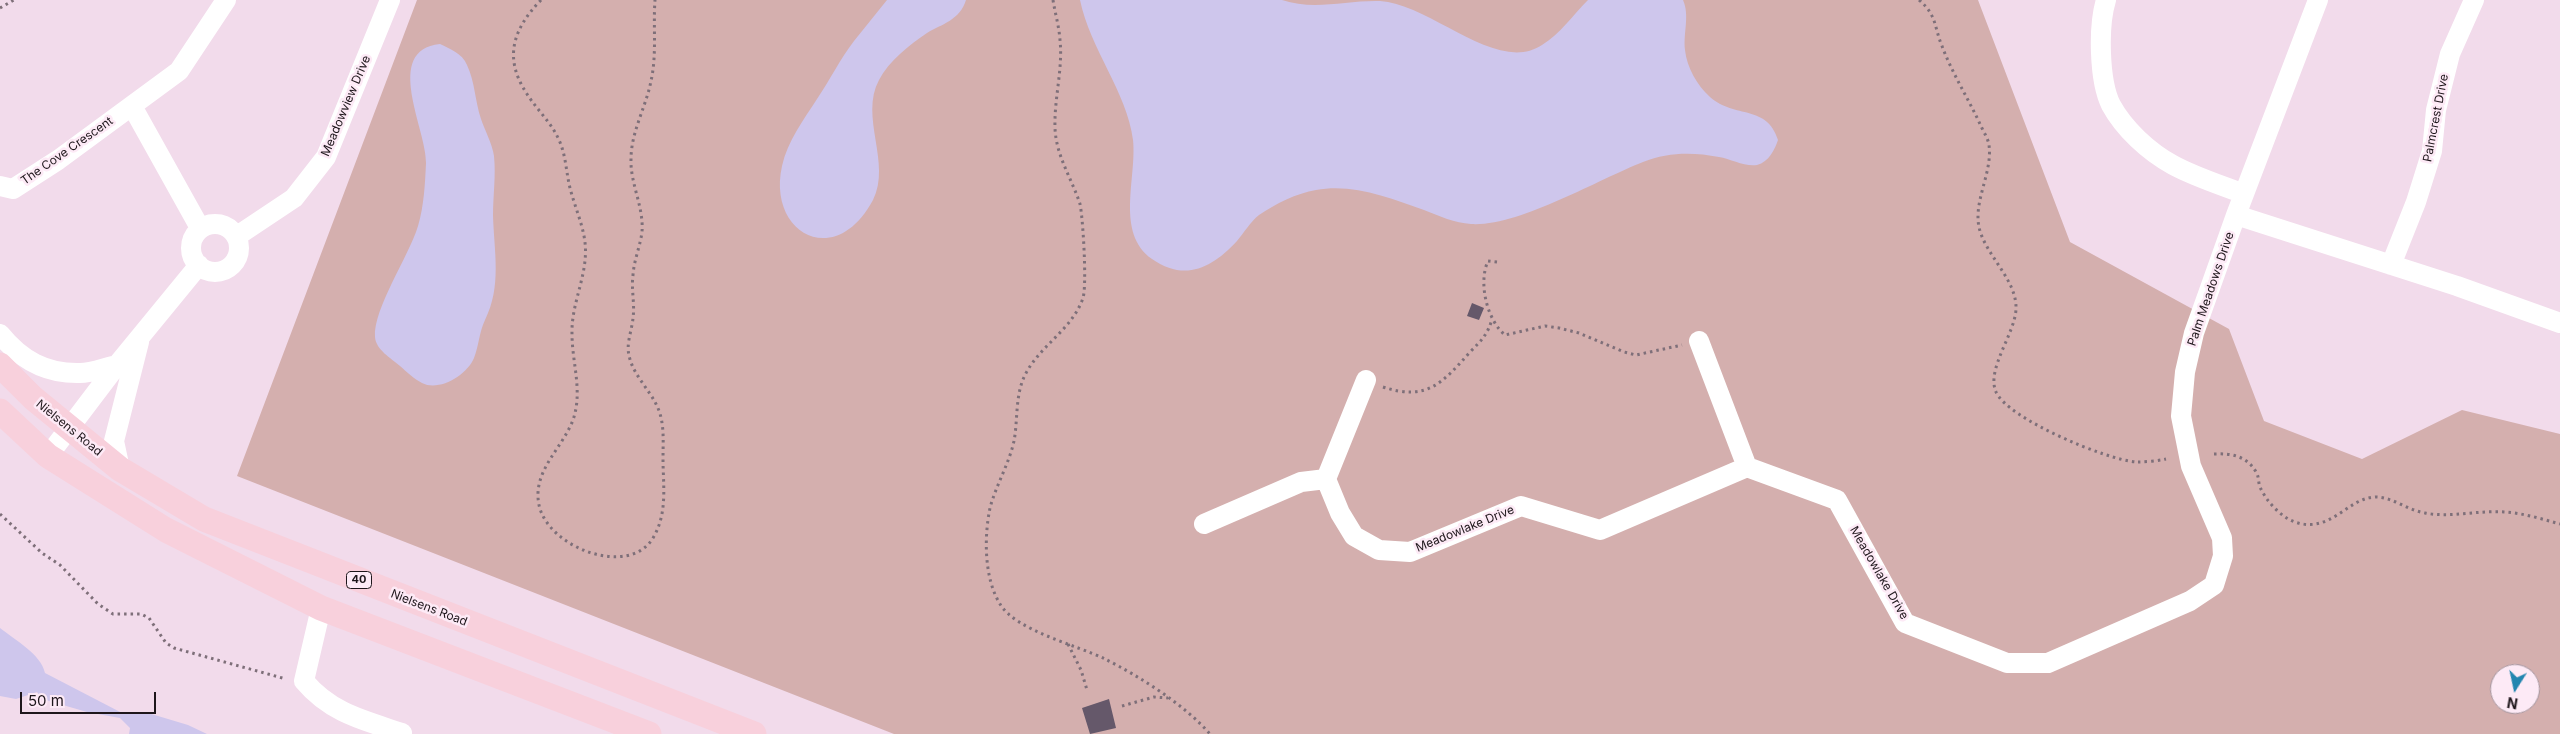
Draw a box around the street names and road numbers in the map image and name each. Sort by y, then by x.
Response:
street label: Meadowview Drive [318,53,374,159]
street label: Palmcrest Drive [2420,73,2452,163]
street label: The Cove Crescent [18,114,116,188]
street label: Palm Meadows Drive [2185,230,2237,348]
street label: Nielsens Road [33,397,105,459]
street label: Meadowlake Drive [1414,503,1516,555]
street label: Meadowlake Drive [1847,524,1911,622]
road number: 40 [346,572,372,588]
street label: Nielsens Road [389,587,469,629]

